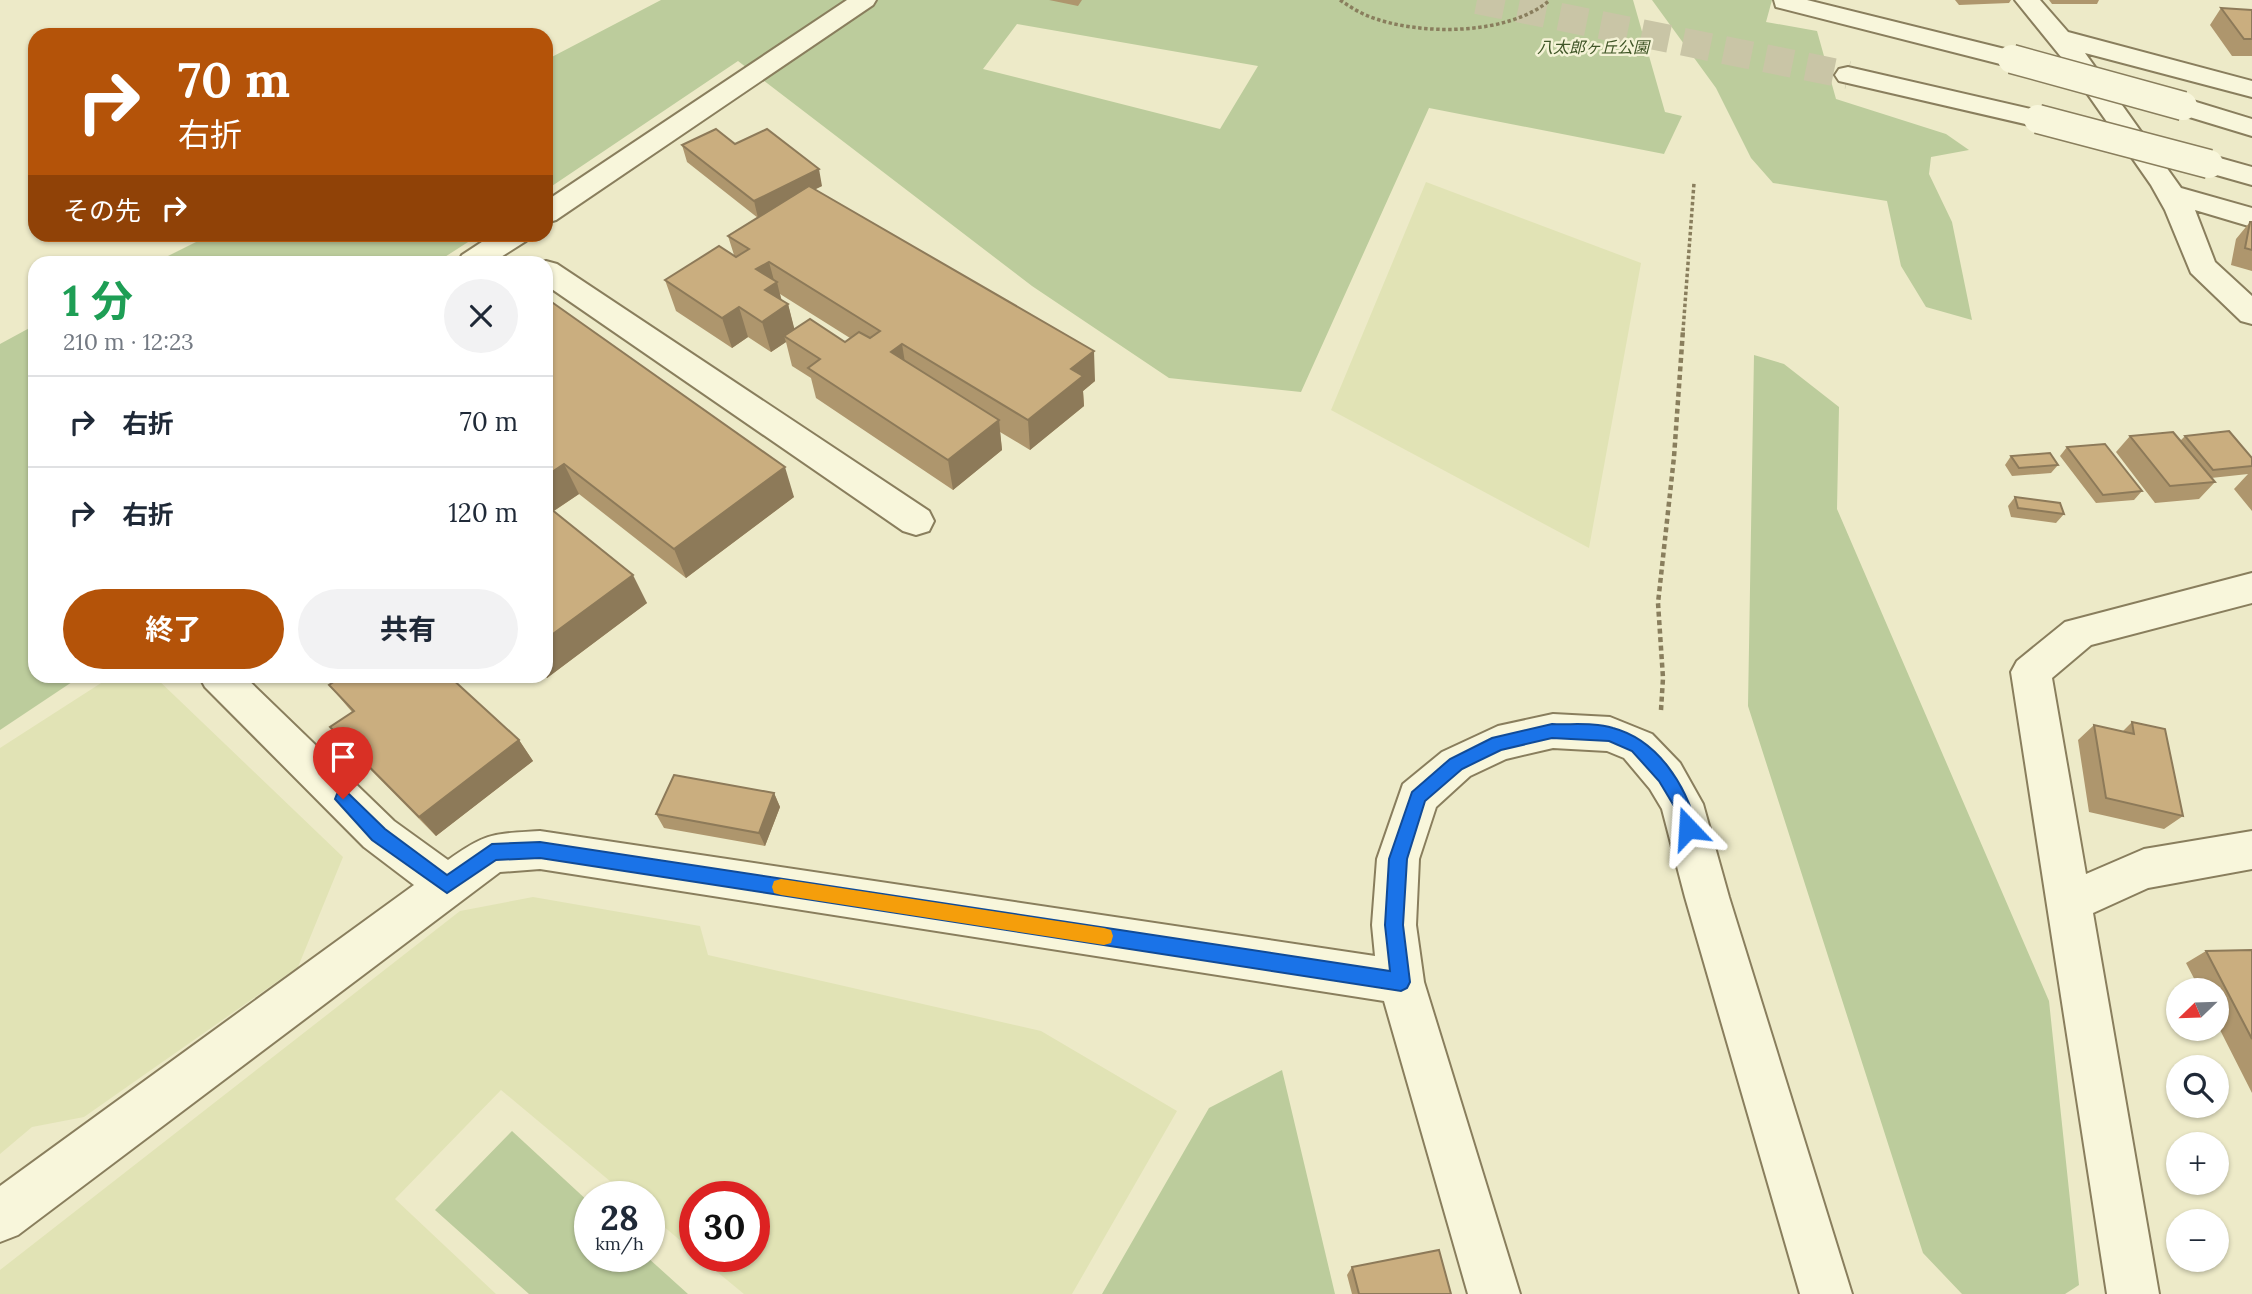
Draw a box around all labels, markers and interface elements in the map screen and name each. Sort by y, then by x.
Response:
park label: 八太郎ヶ丘公園 [1537,37,1651,57]
text: 70 m [178,48,290,110]
icon: right [63,56,154,147]
text: 右折 [178,114,242,155]
icon: right [155,189,193,227]
text: その先 [63,194,141,227]
text: 1 分 [63,274,133,328]
button: close [444,279,518,353]
text: 210 m · 12:23 [63,327,194,356]
icon: right [63,403,101,441]
text: 70 m [460,405,518,438]
text: 右折 [122,407,174,440]
icon: right [63,494,101,532]
text: 120 m [448,496,518,529]
text: 右折 [122,498,174,531]
button: 終了 [63,589,284,669]
button: 共有 [298,589,518,669]
pin [313,727,373,799]
icon: arrive [324,738,362,776]
position arrow [1651,791,1725,865]
north arrow [2166,978,2230,1041]
map controls [2166,978,2229,1272]
button: search [2166,1055,2229,1118]
button: + [2166,1132,2229,1195]
speed limit sign: 30 [679,1181,770,1272]
text: 28 [600,1195,639,1240]
button: − [2166,1209,2229,1272]
text: km/h [595,1232,644,1255]

